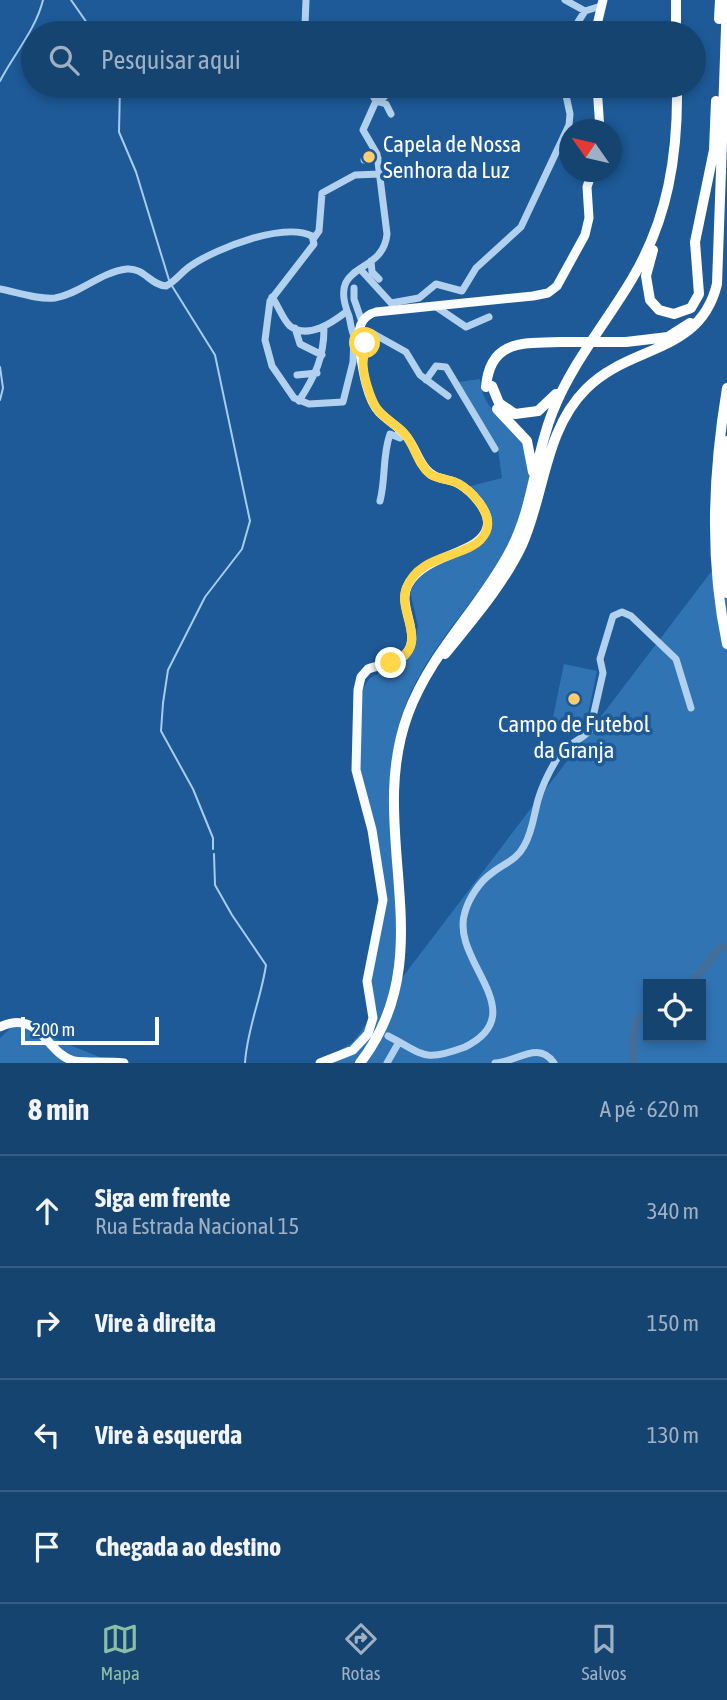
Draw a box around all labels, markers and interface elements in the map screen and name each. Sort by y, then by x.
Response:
search box [21,21,706,98]
icon: search [45,41,83,79]
text: Pesquisar aqui [101,45,241,75]
north arrow [559,119,622,182]
place label: Capela de Nossa Senhora da Luz [383,131,521,183]
marker: Capela de Nossa Senhora da Luz [361,149,377,165]
route start [349,327,380,358]
route end [375,647,406,678]
marker: Campo de Futebol da Granja [566,691,582,707]
place label: Campo de Futebol da Granja [498,711,650,763]
map controls [643,979,706,1042]
button: locate [643,979,706,1042]
scale bar [21,1014,159,1046]
text: 200 m [32,1018,75,1040]
text: 8 min [28,1092,89,1126]
text: A pé · 620 m [600,1096,699,1122]
text: Siga em frente [95,1183,231,1213]
icon: ahead [28,1192,66,1230]
text: 340 m [647,1198,699,1224]
text: Rua Estrada Nacional 15 [95,1213,299,1239]
icon: right [28,1304,66,1342]
text: Vire à direita [95,1308,216,1338]
text: 150 m [647,1310,699,1336]
icon: left [28,1416,66,1454]
text: Vire à esquerda [95,1420,242,1450]
text: 130 m [647,1422,699,1448]
icon: arrive [28,1528,66,1566]
text: Chegada ao destino [95,1532,281,1562]
tab: Mapa [101,1620,140,1684]
tab: Rotas [341,1620,380,1684]
tab: Salvos [582,1620,626,1684]

